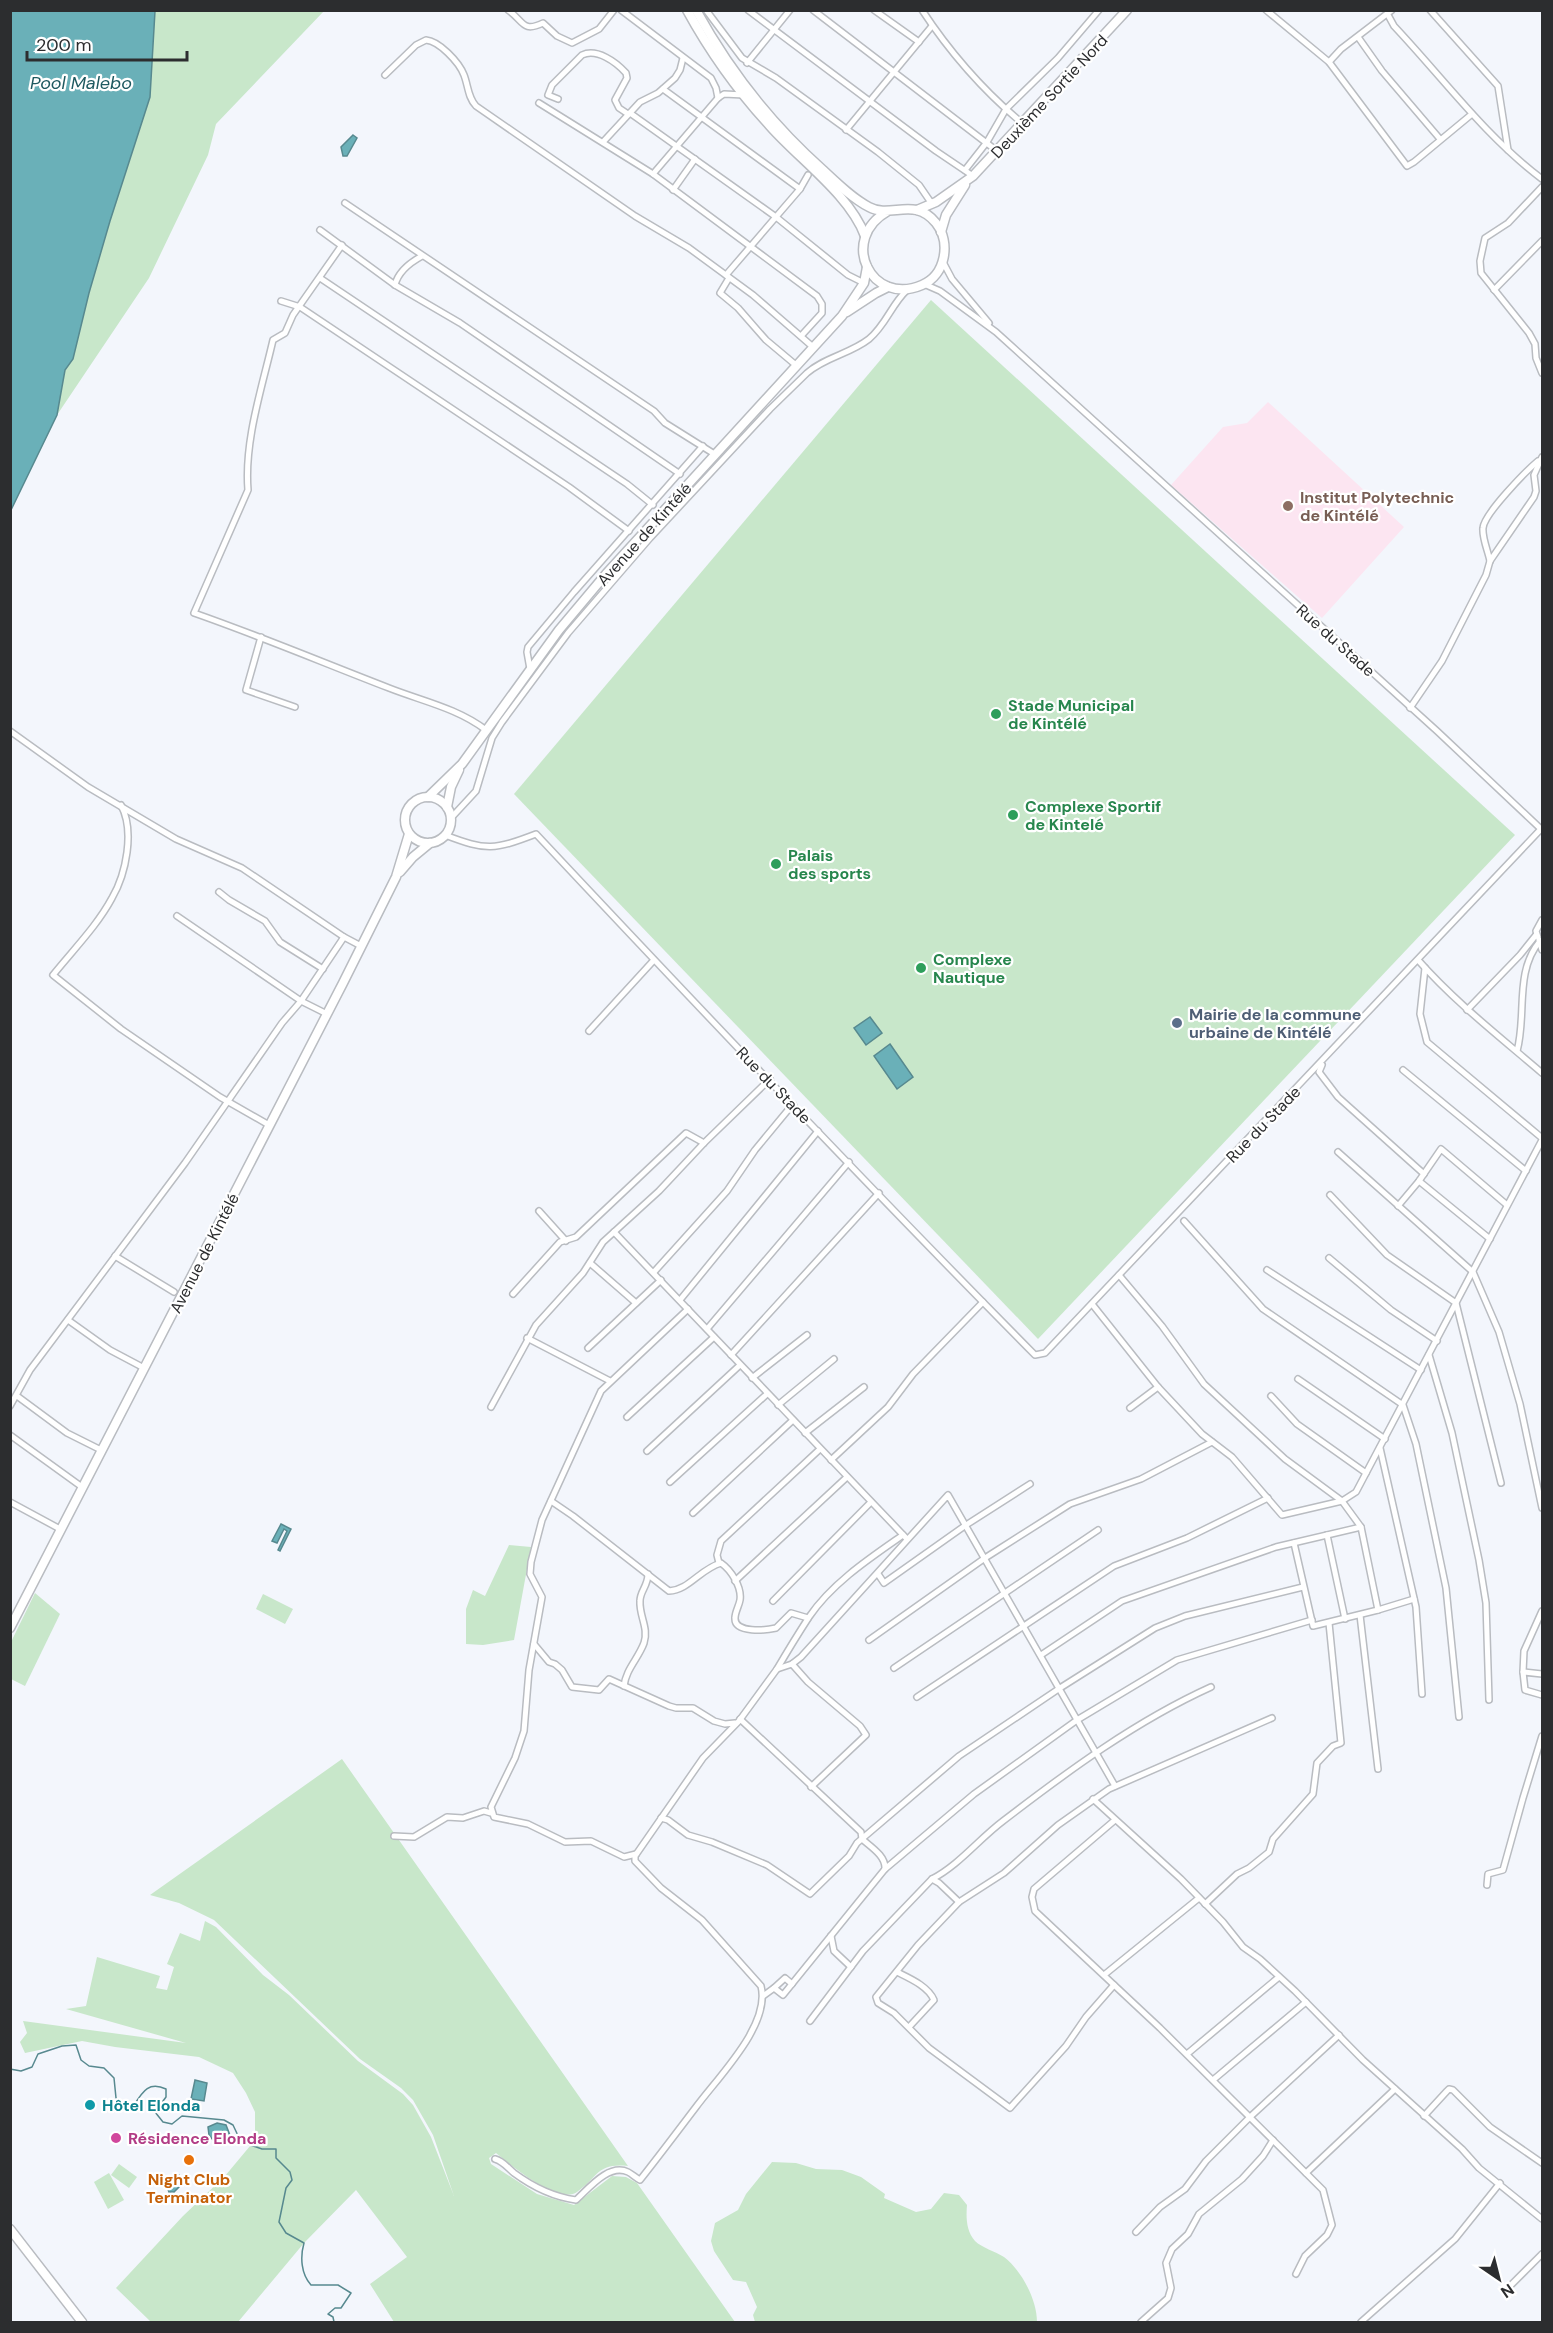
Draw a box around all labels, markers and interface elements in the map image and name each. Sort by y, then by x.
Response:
scale bar [27,24,188,62]
street label: Deuxième Sortie Nord [986,30,1112,163]
text: 200 m [36,33,92,57]
water label: Pool Malebo [30,71,132,95]
street label: Avenue de Kintélé [592,478,696,590]
place label: Institut Polytechnic de Kintélé [1300,487,1454,526]
marker: Institut Polytechnic de Kintélé [1281,499,1295,513]
street label: Rue du Stade [1292,599,1379,681]
place label: Stade Municipal de Kintélé [1008,695,1134,734]
marker: Stade Municipal de Kintélé [989,707,1003,721]
place label: Complexe Sportif de Kintelé [1025,796,1161,835]
marker: Complexe Sportif de Kintelé [1006,808,1020,822]
place label: Palais des sports [788,845,871,884]
marker: Palais des sports [769,857,783,871]
place label: Complexe Nautique [933,949,1012,988]
marker: Complexe Nautique [914,961,928,975]
place label: Mairie de la commune urbaine de Kintélé [1189,1004,1361,1043]
marker: Mairie de la commune urbaine de Kintélé [1170,1016,1184,1030]
street label: Rue du Stade [732,1042,816,1128]
street label: Rue du Stade [1221,1081,1305,1167]
street label: Avenue de Kintélé [165,1190,244,1317]
place label: Hôtel Elonda [102,2095,200,2116]
marker: Hôtel Elonda [83,2098,97,2112]
place label: Résidence Elonda [128,2128,266,2149]
marker: Résidence Elonda [109,2131,123,2145]
marker: Night Club Terminator [182,2153,196,2167]
place label: Night Club Terminator [146,2169,232,2208]
north arrow [1469,2249,1529,2309]
text: N [1497,2279,1518,2303]

